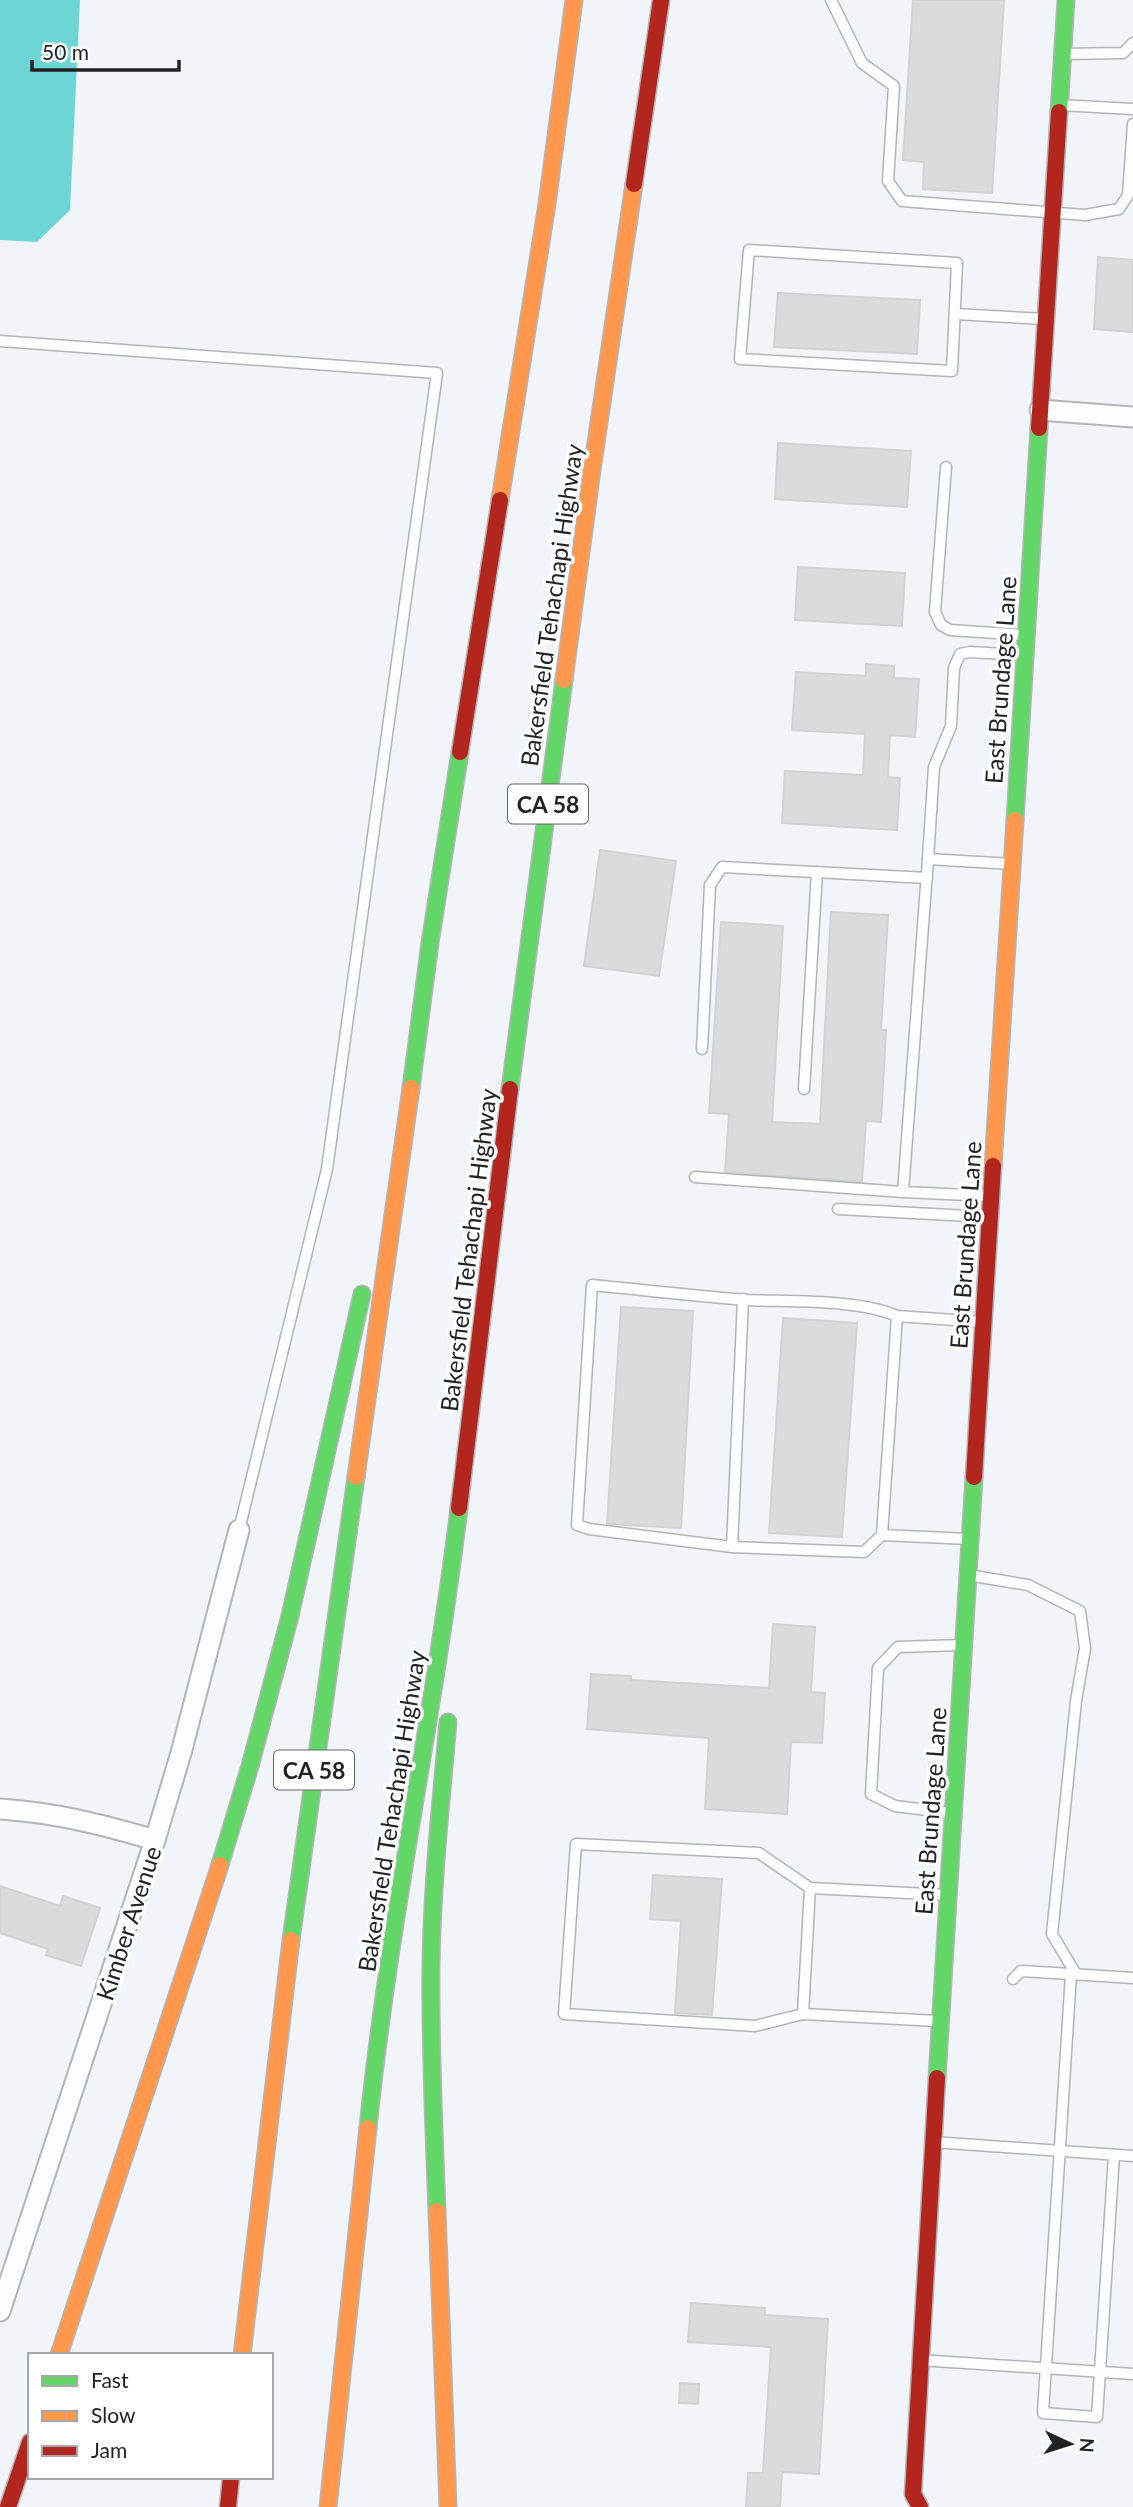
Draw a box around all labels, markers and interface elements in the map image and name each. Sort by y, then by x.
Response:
scale bar [32,28,178,72]
text: 50 m [42,39,89,64]
street label: Bakersfield Tehachapi Highway [514,441,588,768]
street label: East Brundage Lane [978,575,1022,785]
road number: CA 58 [508,784,588,824]
street label: Bakersfield Tehachapi Highway [434,1086,502,1413]
street label: East Brundage Lane [943,1140,987,1350]
street label: Bakersfield Tehachapi Highway [351,1648,431,1974]
street label: East Brundage Lane [908,1706,952,1916]
road number: CA 58 [274,1750,354,1790]
street label: Kimber Avenue [89,1842,167,2004]
legend [28,2353,273,2479]
text: Fast [91,2367,129,2392]
text: Slow [91,2402,136,2427]
north arrow [1035,2409,1105,2479]
text: Jam [91,2437,127,2462]
text: N [1075,2437,1099,2453]

